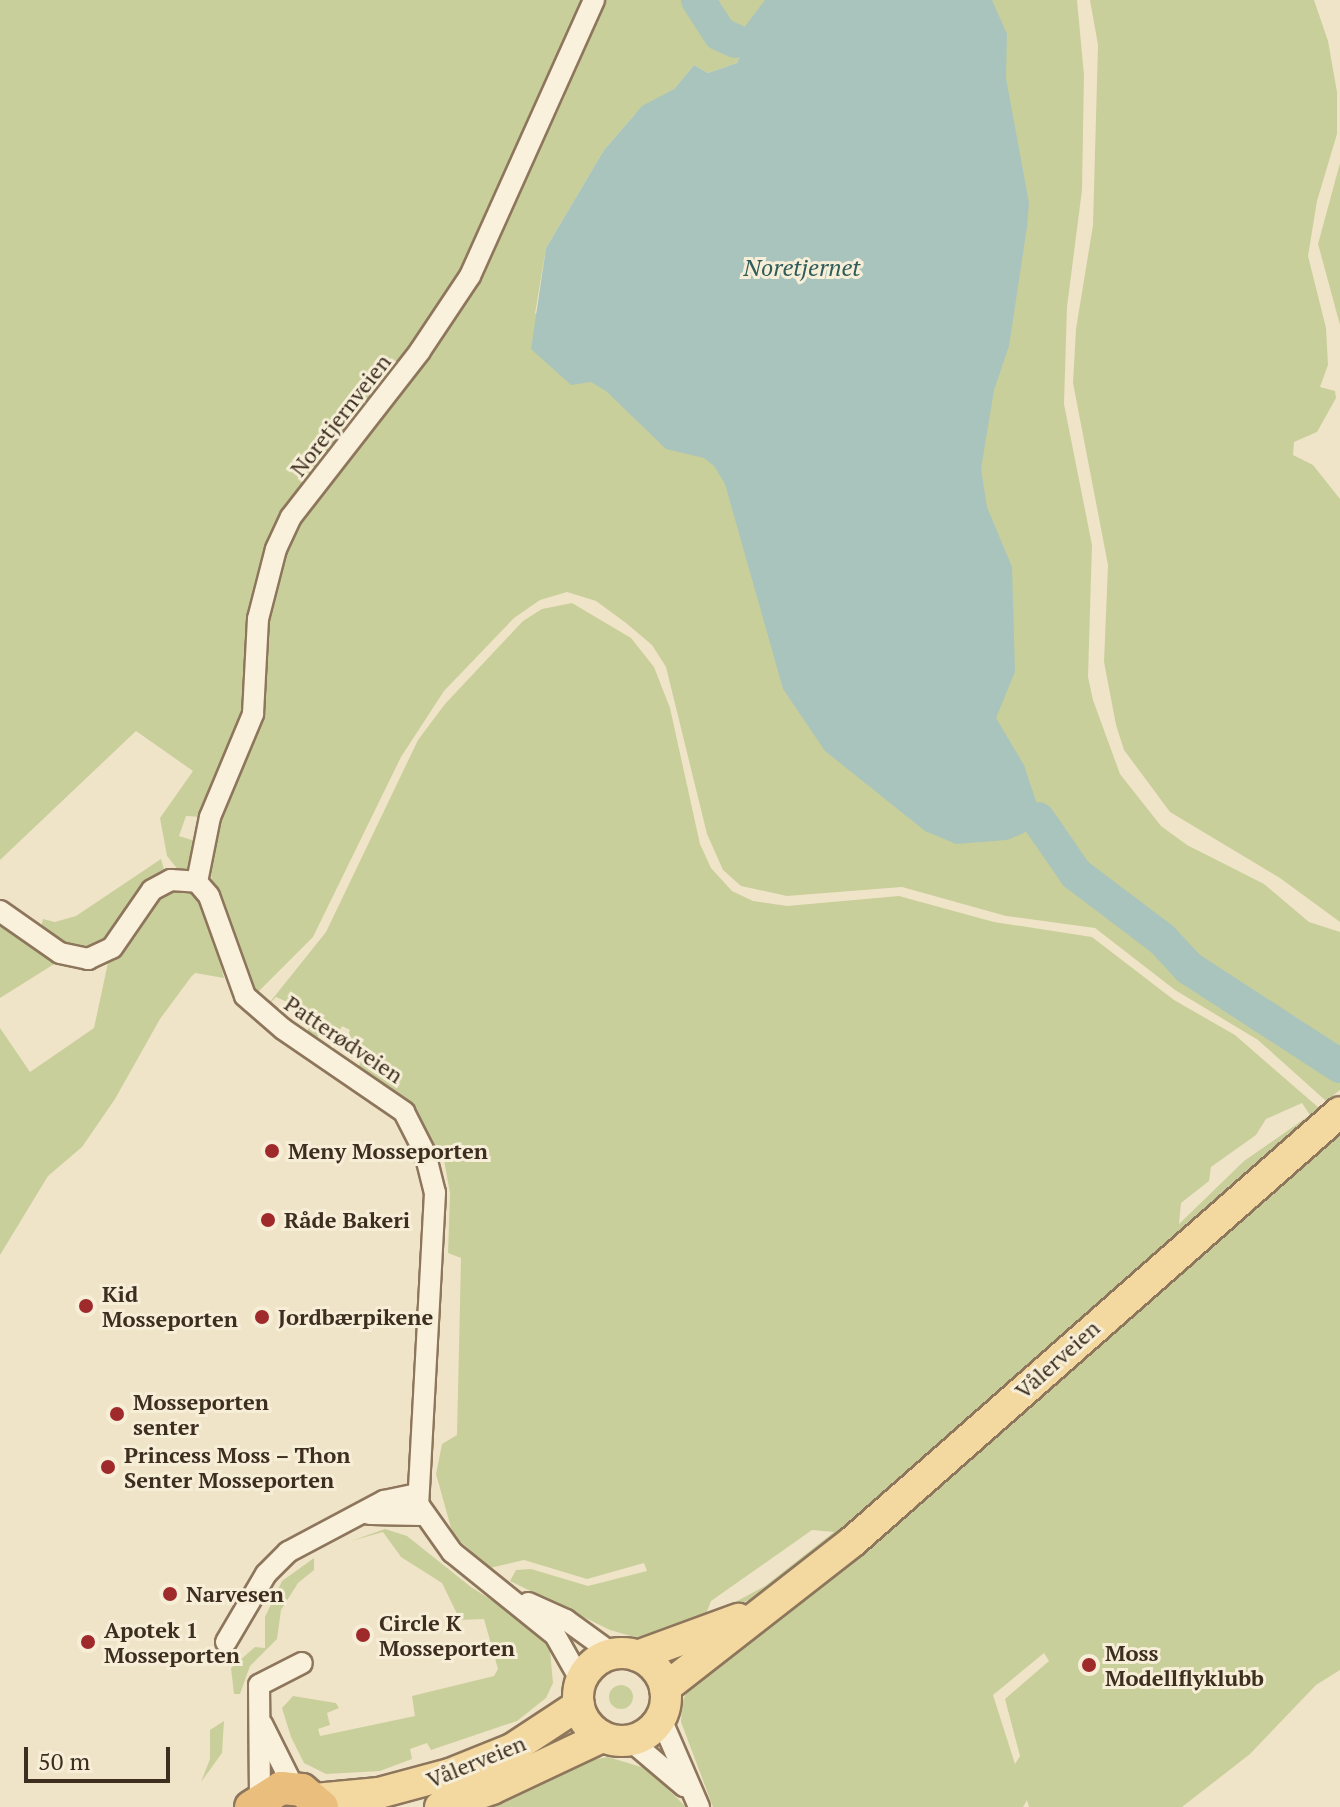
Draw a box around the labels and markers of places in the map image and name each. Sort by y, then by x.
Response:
place label: Meny Mosseporten [288,1138,488,1164]
marker: Meny Mosseporten [263,1142,281,1160]
place label: Råde Bakeri [284,1207,410,1233]
marker: Råde Bakeri [259,1211,277,1229]
place label: Kid Mosseporten [102,1280,238,1332]
marker: Kid Mosseporten [77,1297,95,1315]
place label: Jordbærpikene [278,1304,433,1330]
marker: Jordbærpikene [253,1308,271,1326]
place label: Mosseporten senter [133,1388,269,1440]
marker: Mosseporten senter [108,1405,126,1423]
place label: Princess Moss – Thon Senter Mosseporten [124,1441,352,1492]
marker: Princess Moss – Thon Senter Mosseporten [99,1458,117,1476]
place label: Narvesen [186,1581,284,1607]
marker: Narvesen [161,1585,179,1603]
place label: Circle K Mosseporten [379,1609,515,1660]
place label: Apotek 1 Mosseporten [104,1616,240,1668]
marker: Circle K Mosseporten [354,1626,372,1644]
marker: Apotek 1 Mosseporten [79,1633,97,1651]
place label: Moss Modellflyklubb [1105,1639,1264,1690]
marker: Moss Modellflyklubb [1080,1656,1098,1674]

